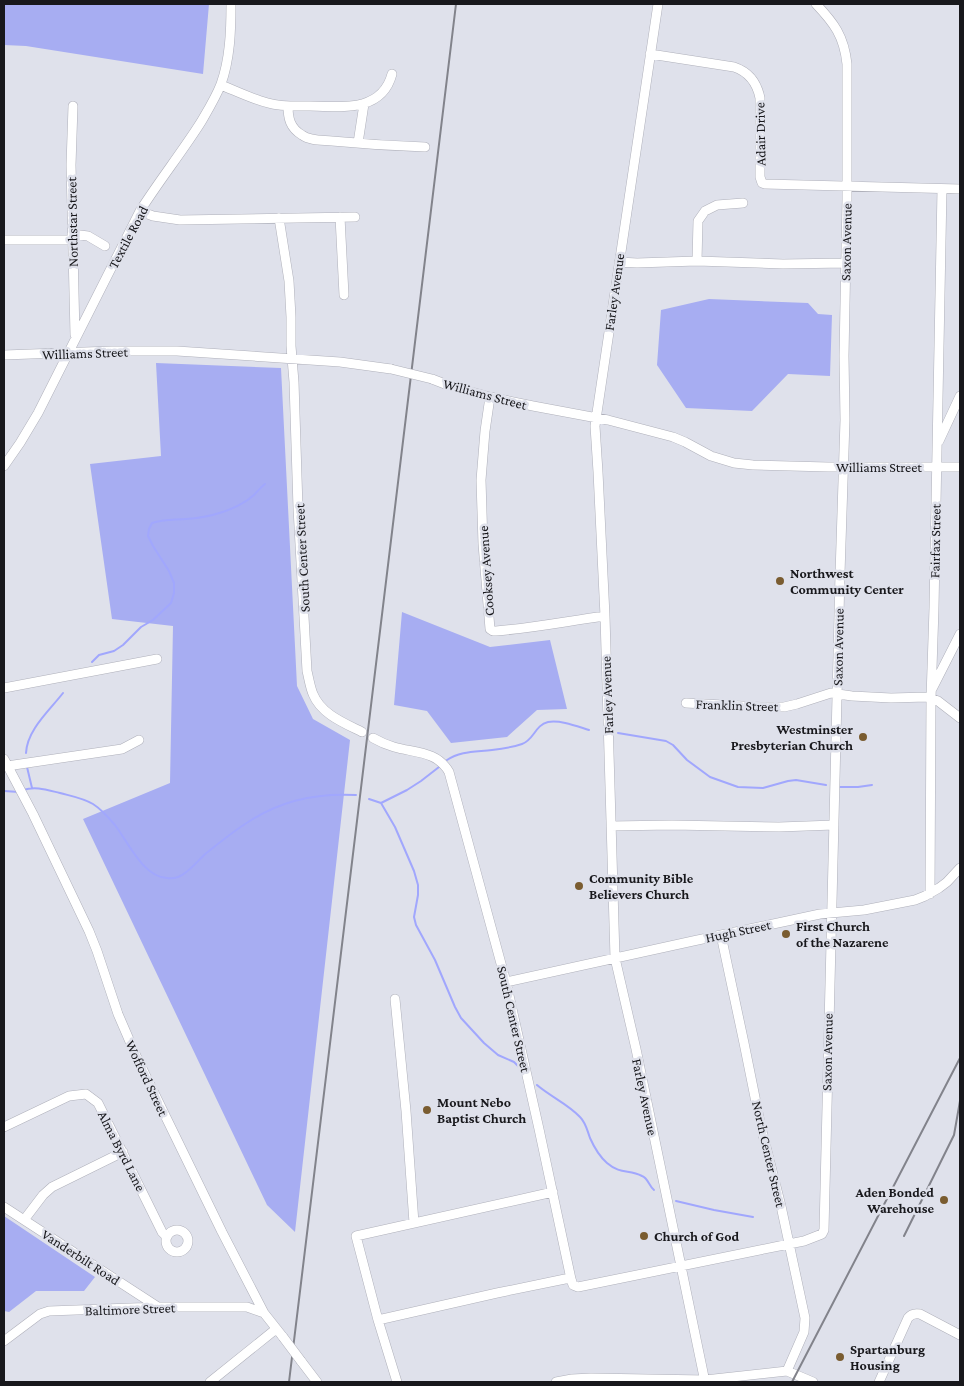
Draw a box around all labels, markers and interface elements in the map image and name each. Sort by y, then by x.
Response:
street label: Adair Drive [751,102,769,166]
street label: Northstar Street [63,176,81,267]
street label: Textile Road [105,202,151,271]
street label: Saxon Avenue [837,203,855,281]
street label: Farley Avenue [601,252,627,332]
street label: Williams Street [42,343,129,362]
street label: Williams Street [441,375,529,413]
street label: Williams Street [836,459,922,475]
street label: South Center Street [291,503,313,613]
street label: Fairfax Street [926,503,944,578]
street label: Cooksey Avenue [475,525,497,617]
place label: Northwest Community Center [790,565,904,597]
marker: Northwest Community Center [774,575,786,587]
street label: Saxon Avenue [829,608,847,686]
street label: Farley Avenue [598,656,616,734]
street label: Franklin Street [695,696,779,714]
place label: Westminster Presbyterian Church [731,721,853,753]
marker: Westminster Presbyterian Church [857,731,869,743]
place label: Community Bible Believers Church [589,870,694,902]
marker: Community Bible Believers Church [573,880,585,892]
street label: Hugh Street [704,916,772,946]
place label: First Church of the Nazarene [796,918,889,950]
marker: First Church of the Nazarene [780,928,792,940]
street label: South Center Street [494,964,534,1074]
street label: Saxon Avenue [818,1013,836,1091]
street label: Wofford Street [122,1038,172,1119]
street label: Farley Avenue [629,1057,661,1137]
place label: Mount Nebo Baptist Church [437,1094,526,1126]
street label: North Center Street [749,1099,789,1209]
marker: Mount Nebo Baptist Church [421,1104,433,1116]
street label: Alma Byrd Lane [95,1108,149,1194]
place label: Aden Bonded Warehouse [854,1184,934,1216]
marker: Aden Bonded Warehouse [938,1194,950,1206]
street label: Vanderbilt Road [39,1226,124,1289]
place label: Church of God [654,1228,739,1244]
marker: Church of God [638,1230,650,1242]
street label: Baltimore Street [84,1299,176,1319]
place label: Spartanburg Housing [850,1341,925,1373]
marker: Spartanburg Housing [834,1351,846,1363]

